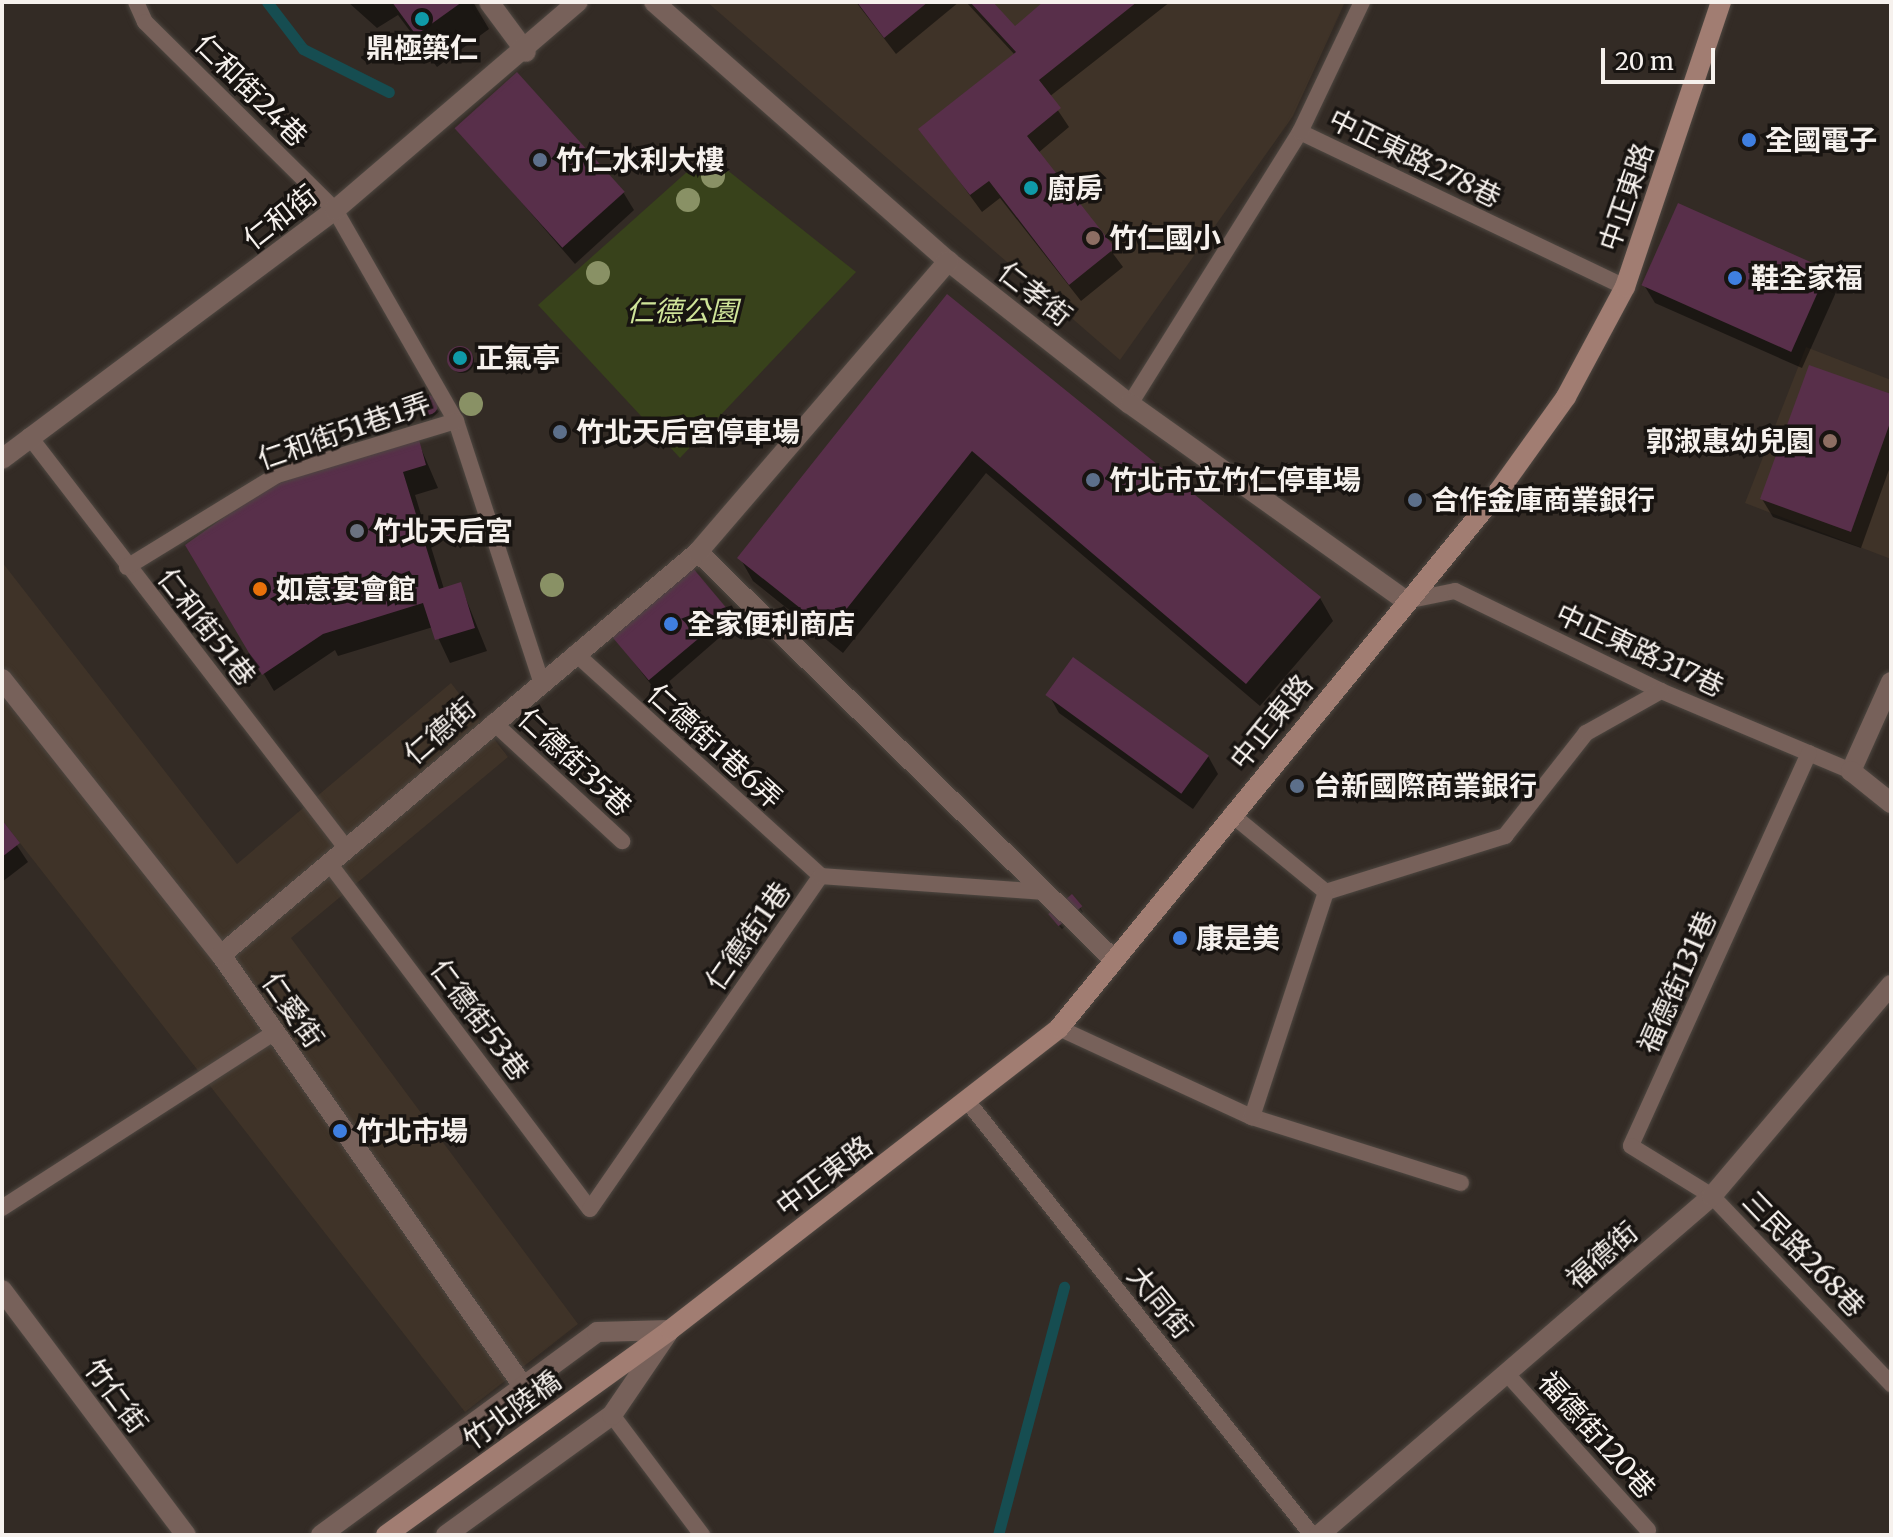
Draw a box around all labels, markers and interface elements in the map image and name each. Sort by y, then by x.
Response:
marker: 鼎極築仁 [413,10,431,28]
street label: 仁和街24巷 [188,27,314,153]
place label: 鼎極築仁 [366,31,478,65]
scale bar [1605,32,1719,82]
text: 20 m [1615,46,1674,77]
street label: 中正東路278巷 [1323,102,1507,214]
place label: 全國電子 [1765,123,1877,157]
marker: 全國電子 [1740,131,1758,149]
street label: 中正東路 [1592,139,1660,255]
place label: 竹仁水利大樓 [556,143,724,177]
marker: 竹仁水利大樓 [531,151,549,169]
place label: 廚房 [1047,171,1103,205]
street label: 仁和街 [237,178,323,256]
marker: 廚房 [1022,179,1040,197]
place label: 竹仁國小 [1109,221,1221,255]
marker: 竹仁國小 [1084,229,1102,247]
street label: 仁孝街 [992,255,1078,333]
place label: 鞋全家福 [1751,261,1863,295]
marker: 鞋全家福 [1726,269,1744,287]
park label: 仁德公園 [626,294,738,328]
place label: 正氣亭 [476,341,560,375]
marker: 正氣亭 [451,349,469,367]
street label: 仁和街51巷1弄 [253,386,435,476]
place label: 竹北天后宮停車場 [576,415,800,449]
marker: 竹北天后宮停車場 [551,423,569,441]
place label: 郭淑惠幼兒園 [1646,424,1814,458]
marker: 郭淑惠幼兒園 [1821,432,1839,450]
place label: 竹北市立竹仁停車場 [1109,463,1361,497]
marker: 竹北市立竹仁停車場 [1084,471,1102,489]
place label: 合作金庫商業銀行 [1431,483,1655,517]
marker: 合作金庫商業銀行 [1406,491,1424,509]
place label: 竹北天后宮 [373,514,513,548]
marker: 竹北天后宮 [348,522,366,540]
street label: 仁和街51巷 [151,562,263,692]
place label: 如意宴會館 [276,572,416,606]
marker: 如意宴會館 [251,580,269,598]
street label: 中正東路317巷 [1550,596,1730,704]
place label: 全家便利商店 [687,607,855,641]
marker: 全家便利商店 [662,615,680,633]
street label: 中正東路 [1223,668,1319,776]
street label: 仁德街1巷6弄 [641,677,789,815]
street label: 仁德街 [397,691,483,771]
street label: 仁德街35巷 [511,701,639,823]
place label: 台新國際商業銀行 [1313,769,1537,803]
marker: 台新國際商業銀行 [1288,777,1306,795]
street label: 仁德街1巷 [698,875,798,997]
street label: 福德街131巷 [1631,906,1723,1058]
place label: 康是美 [1196,921,1280,955]
marker: 康是美 [1171,929,1189,947]
street label: 仁德街53巷 [424,953,536,1087]
street label: 仁愛街 [255,966,331,1054]
place label: 竹北市場 [356,1114,468,1148]
marker: 竹北市場 [331,1122,349,1140]
street label: 中正東路 [769,1129,879,1223]
street label: 三民路268巷 [1736,1184,1872,1324]
street label: 福德街 [1559,1215,1645,1295]
street label: 大同街 [1121,1259,1199,1345]
street label: 竹仁街 [77,1352,155,1440]
street label: 竹北陸橋 [457,1363,567,1457]
street label: 福德街120巷 [1532,1365,1662,1505]

